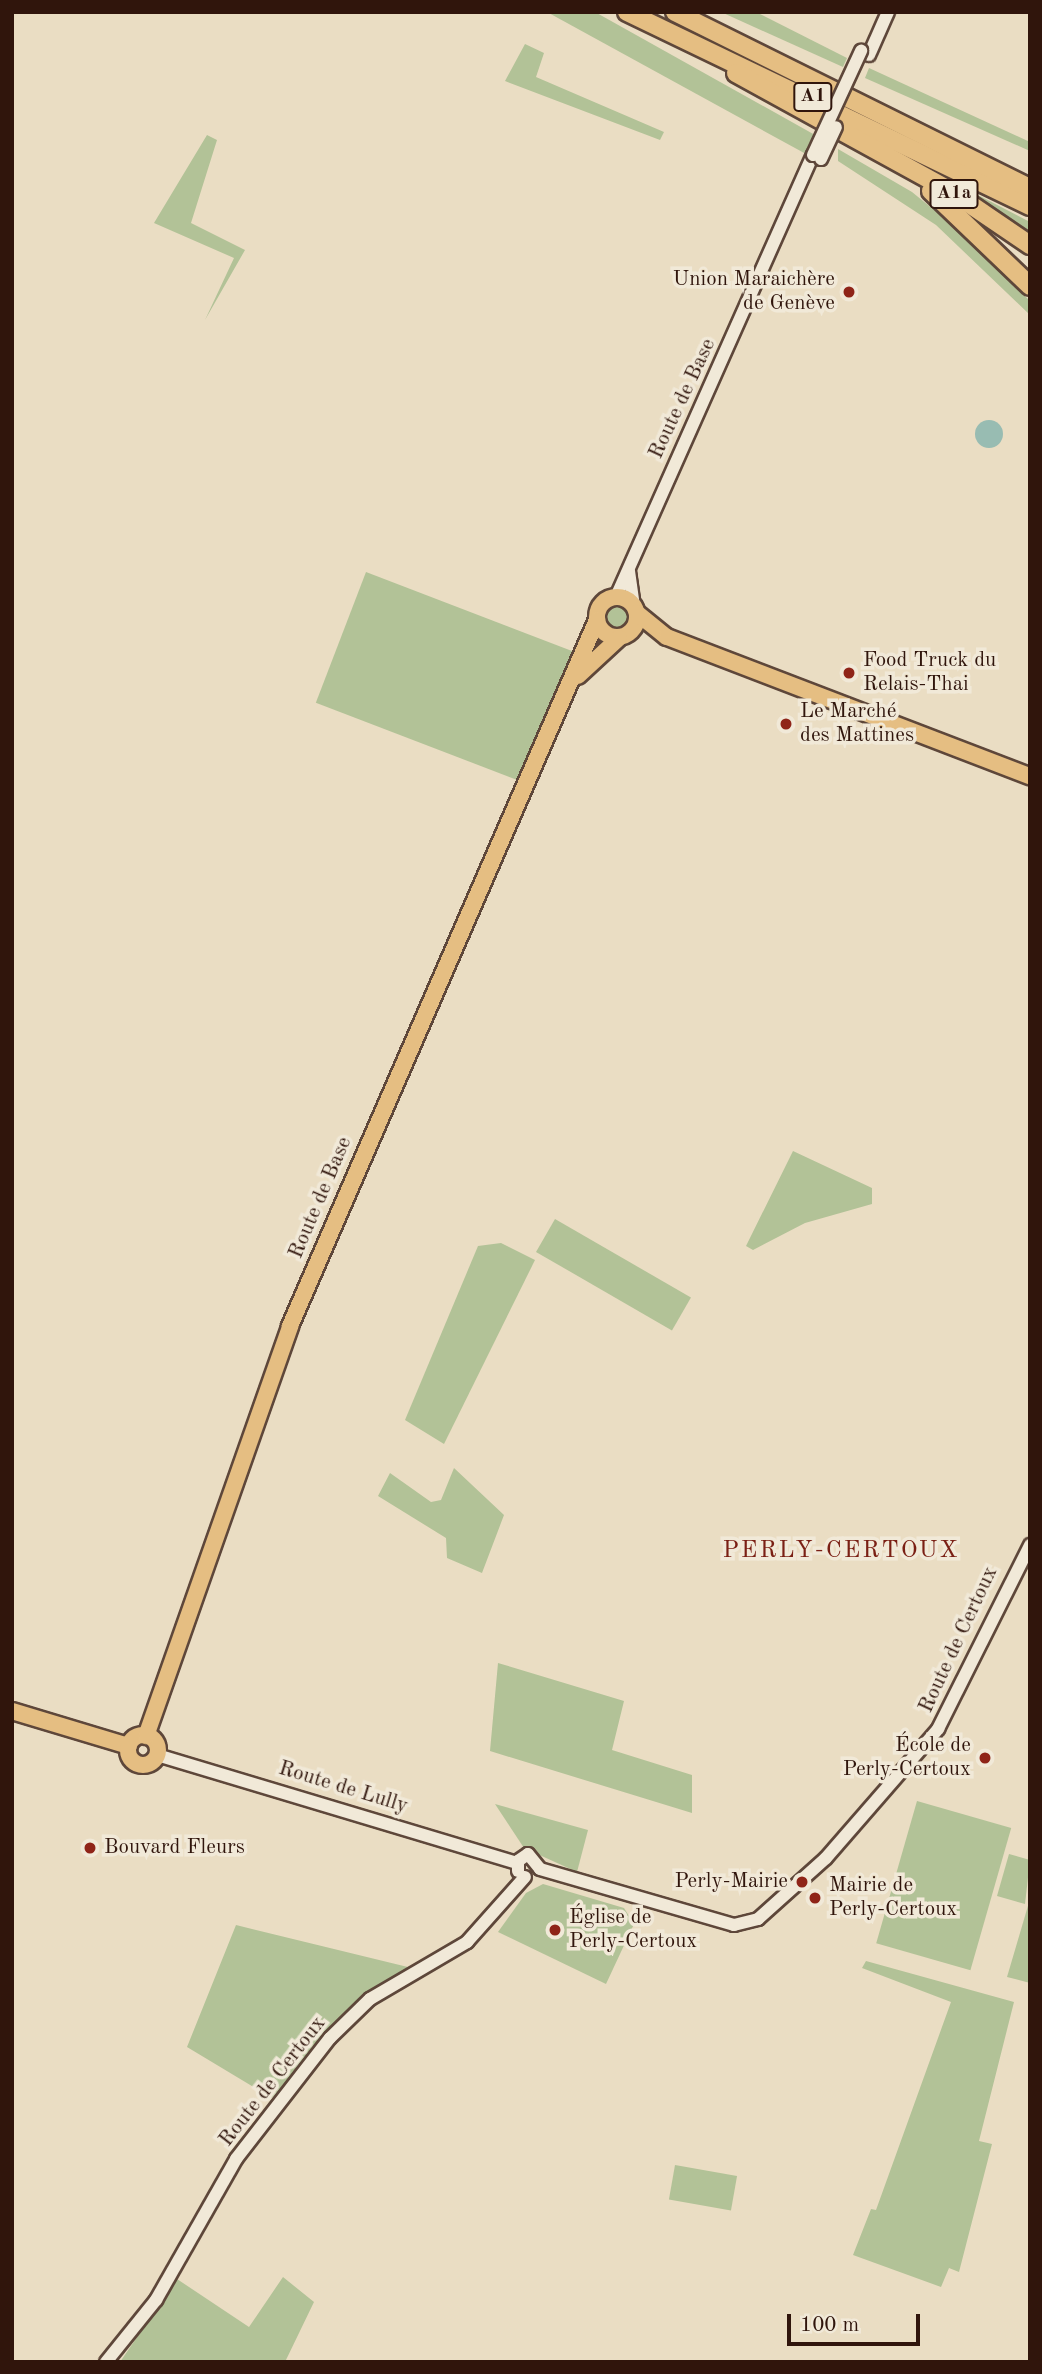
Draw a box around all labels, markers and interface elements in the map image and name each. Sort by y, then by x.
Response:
road number: A1 [792,82,834,113]
road number: A1a [930,178,978,210]
place label: Union Maraichère de Genève [673,267,835,317]
marker: Union Maraichère de Genève [841,284,857,300]
street label: Route de Base [644,335,722,463]
place label: Food Truck du Relais-Thai [863,648,996,698]
marker: Food Truck du Relais-Thai [841,665,857,681]
place label: Le Marché des Mattines [800,699,914,749]
marker: Le Marché des Mattines [778,716,794,732]
street label: Route de Base [284,1133,358,1263]
district label: PERLY-CERTOUX [724,1538,958,1566]
street label: Route de Certoux [914,1563,1004,1717]
place label: École de Perly-Certoux [843,1733,971,1783]
marker: École de Perly-Certoux [977,1750,993,1766]
street label: Route de Lully [275,1756,411,1820]
place label: Bouvard Fleurs [104,1835,245,1861]
marker: Bouvard Fleurs [82,1840,98,1856]
place label: Perly-Mairie [674,1869,788,1895]
place label: Mairie de Perly-Certoux [829,1873,957,1923]
marker: Perly-Mairie [794,1874,810,1890]
marker: Mairie de Perly-Certoux [807,1890,823,1906]
place label: Église de Perly-Certoux [569,1905,697,1955]
marker: Église de Perly-Certoux [547,1922,563,1938]
street label: Route de Certoux [214,2012,332,2152]
scale bar [790,2300,923,2344]
text: 100 m [800,2315,859,2336]

